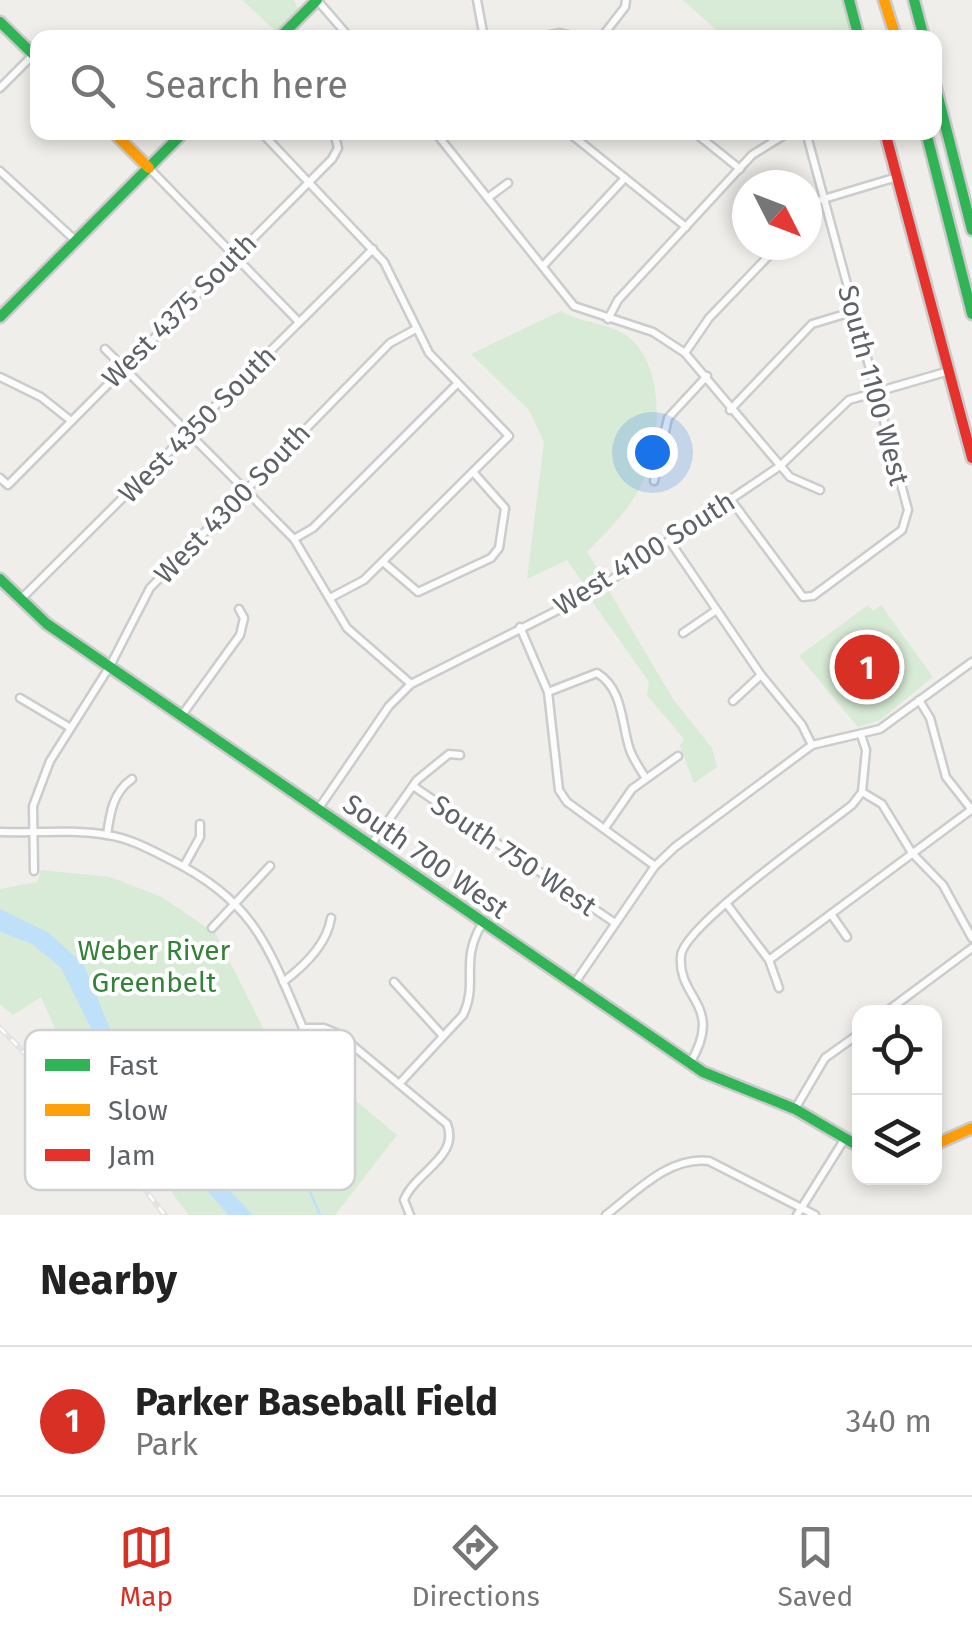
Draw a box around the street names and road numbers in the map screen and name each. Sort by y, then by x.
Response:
street label: West 4375 South [95,226,263,394]
street label: South 1100 West [831,282,916,490]
street label: West 4350 South [112,339,283,510]
street label: West 4300 South [147,416,317,590]
street label: West 4100 South [548,485,741,622]
street label: South 700 West [337,787,515,926]
street label: South 750 West [425,788,603,923]

